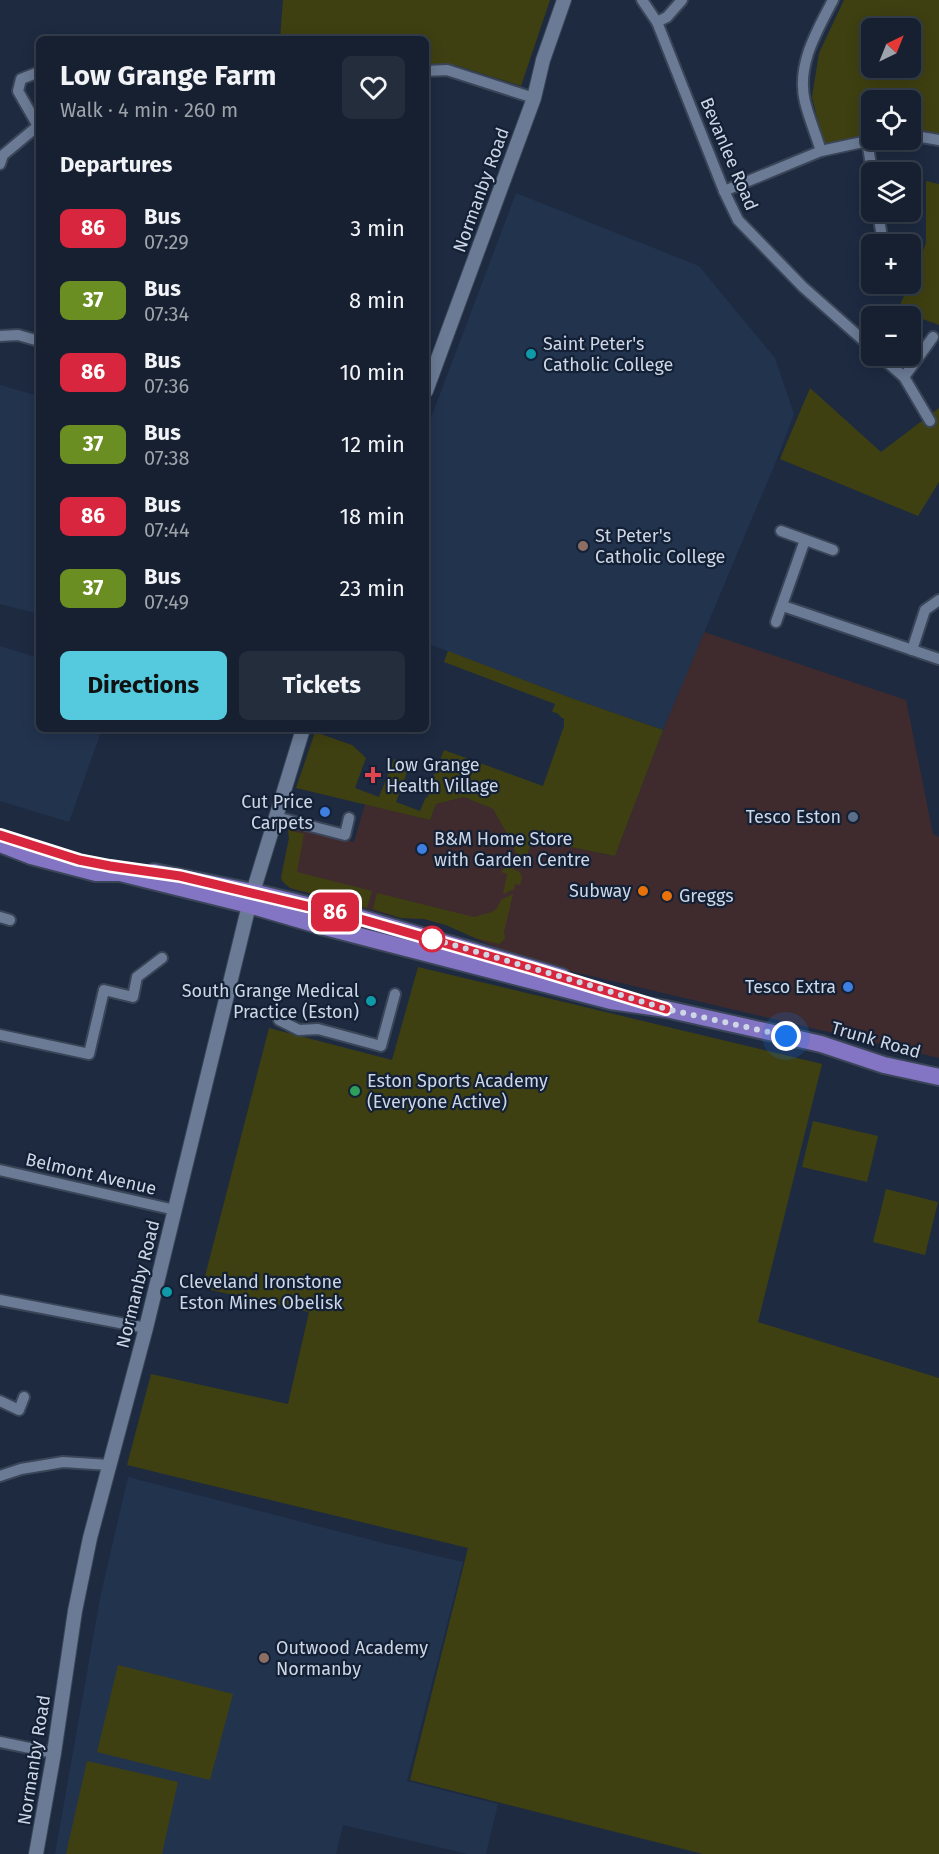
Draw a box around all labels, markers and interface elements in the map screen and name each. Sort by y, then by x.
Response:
north arrow [861,18,921,78]
map controls [861,18,921,366]
button: heart [342,56,405,119]
text: Low Grange Farm [60,59,277,92]
button: locate [861,90,921,150]
street label: Bevanlee Road [695,94,763,214]
text: Walk · 4 min · 260 m [60,98,238,122]
street label: Normanby Road [448,125,514,255]
text: Departures [60,151,172,178]
button: layers [861,162,921,222]
text: Bus [144,203,181,230]
text: 86 [81,215,105,241]
text: 3 min [350,215,405,242]
text: 07:29 [144,230,189,254]
button: + [861,234,921,294]
text: Bus [144,275,181,302]
text: 37 [83,287,103,313]
text: 8 min [349,287,405,314]
text: 07:34 [144,302,189,326]
button: − [861,306,921,366]
place label: Saint Peter's Catholic College [543,333,673,376]
text: Bus [144,347,181,374]
marker: Saint Peter's Catholic College [524,347,538,361]
text: 86 [81,359,105,385]
text: 10 min [339,359,405,386]
text: 07:36 [144,374,189,398]
text: Bus [144,419,181,446]
text: 37 [83,431,103,457]
text: 12 min [341,431,405,458]
text: 07:38 [144,446,190,470]
text: Bus [144,491,181,518]
text: 86 [81,503,105,529]
text: 18 min [340,503,405,530]
text: 07:44 [144,518,190,542]
place label: St Peter's Catholic College [595,525,725,568]
marker: St Peter's Catholic College [576,539,590,553]
text: Bus [144,563,181,590]
text: 37 [83,575,103,601]
text: 23 min [339,575,405,602]
text: 07:49 [144,590,189,614]
button: Directions [60,651,227,720]
button: Tickets [239,651,405,720]
place label: Low Grange Health Village [386,754,499,797]
marker: Low Grange Health Village [364,766,382,784]
place label: Cut Price Carpets [241,791,313,834]
marker: Cut Price Carpets [318,805,332,819]
place label: Tesco Eston [746,806,841,828]
marker: Tesco Eston [846,810,860,824]
place label: B&M Home Store with Garden Centre [434,828,590,871]
marker: B&M Home Store with Garden Centre [415,842,429,856]
place label: Subway [569,880,631,902]
marker: Subway [636,884,650,898]
place label: Greggs [679,885,734,907]
marker: Greggs [660,889,674,903]
line badge: 86 [308,892,362,932]
text: 86 [323,899,347,925]
unlabelled marker [419,926,445,952]
place label: Tesco Extra [745,976,836,998]
place label: South Grange Medical Practice (Eston) [182,980,359,1023]
marker: Tesco Extra [841,980,855,994]
marker: South Grange Medical Practice (Eston) [364,994,378,1008]
street label: Trunk Road [829,1017,923,1063]
your location [771,1021,801,1051]
place label: Eston Sports Academy (Everyone Active) [367,1070,548,1113]
marker: Eston Sports Academy (Everyone Active) [348,1084,362,1098]
street label: Belmont Avenue [23,1148,159,1200]
street label: Normanby Road [111,1218,165,1350]
place label: Cleveland Ironstone Eston Mines Obelisk [179,1271,343,1314]
marker: Cleveland Ironstone Eston Mines Obelisk [160,1285,174,1299]
place label: Outwood Academy Normanby [276,1637,428,1680]
marker: Outwood Academy Normanby [257,1651,271,1665]
street label: Normanby Road [13,1693,55,1827]

